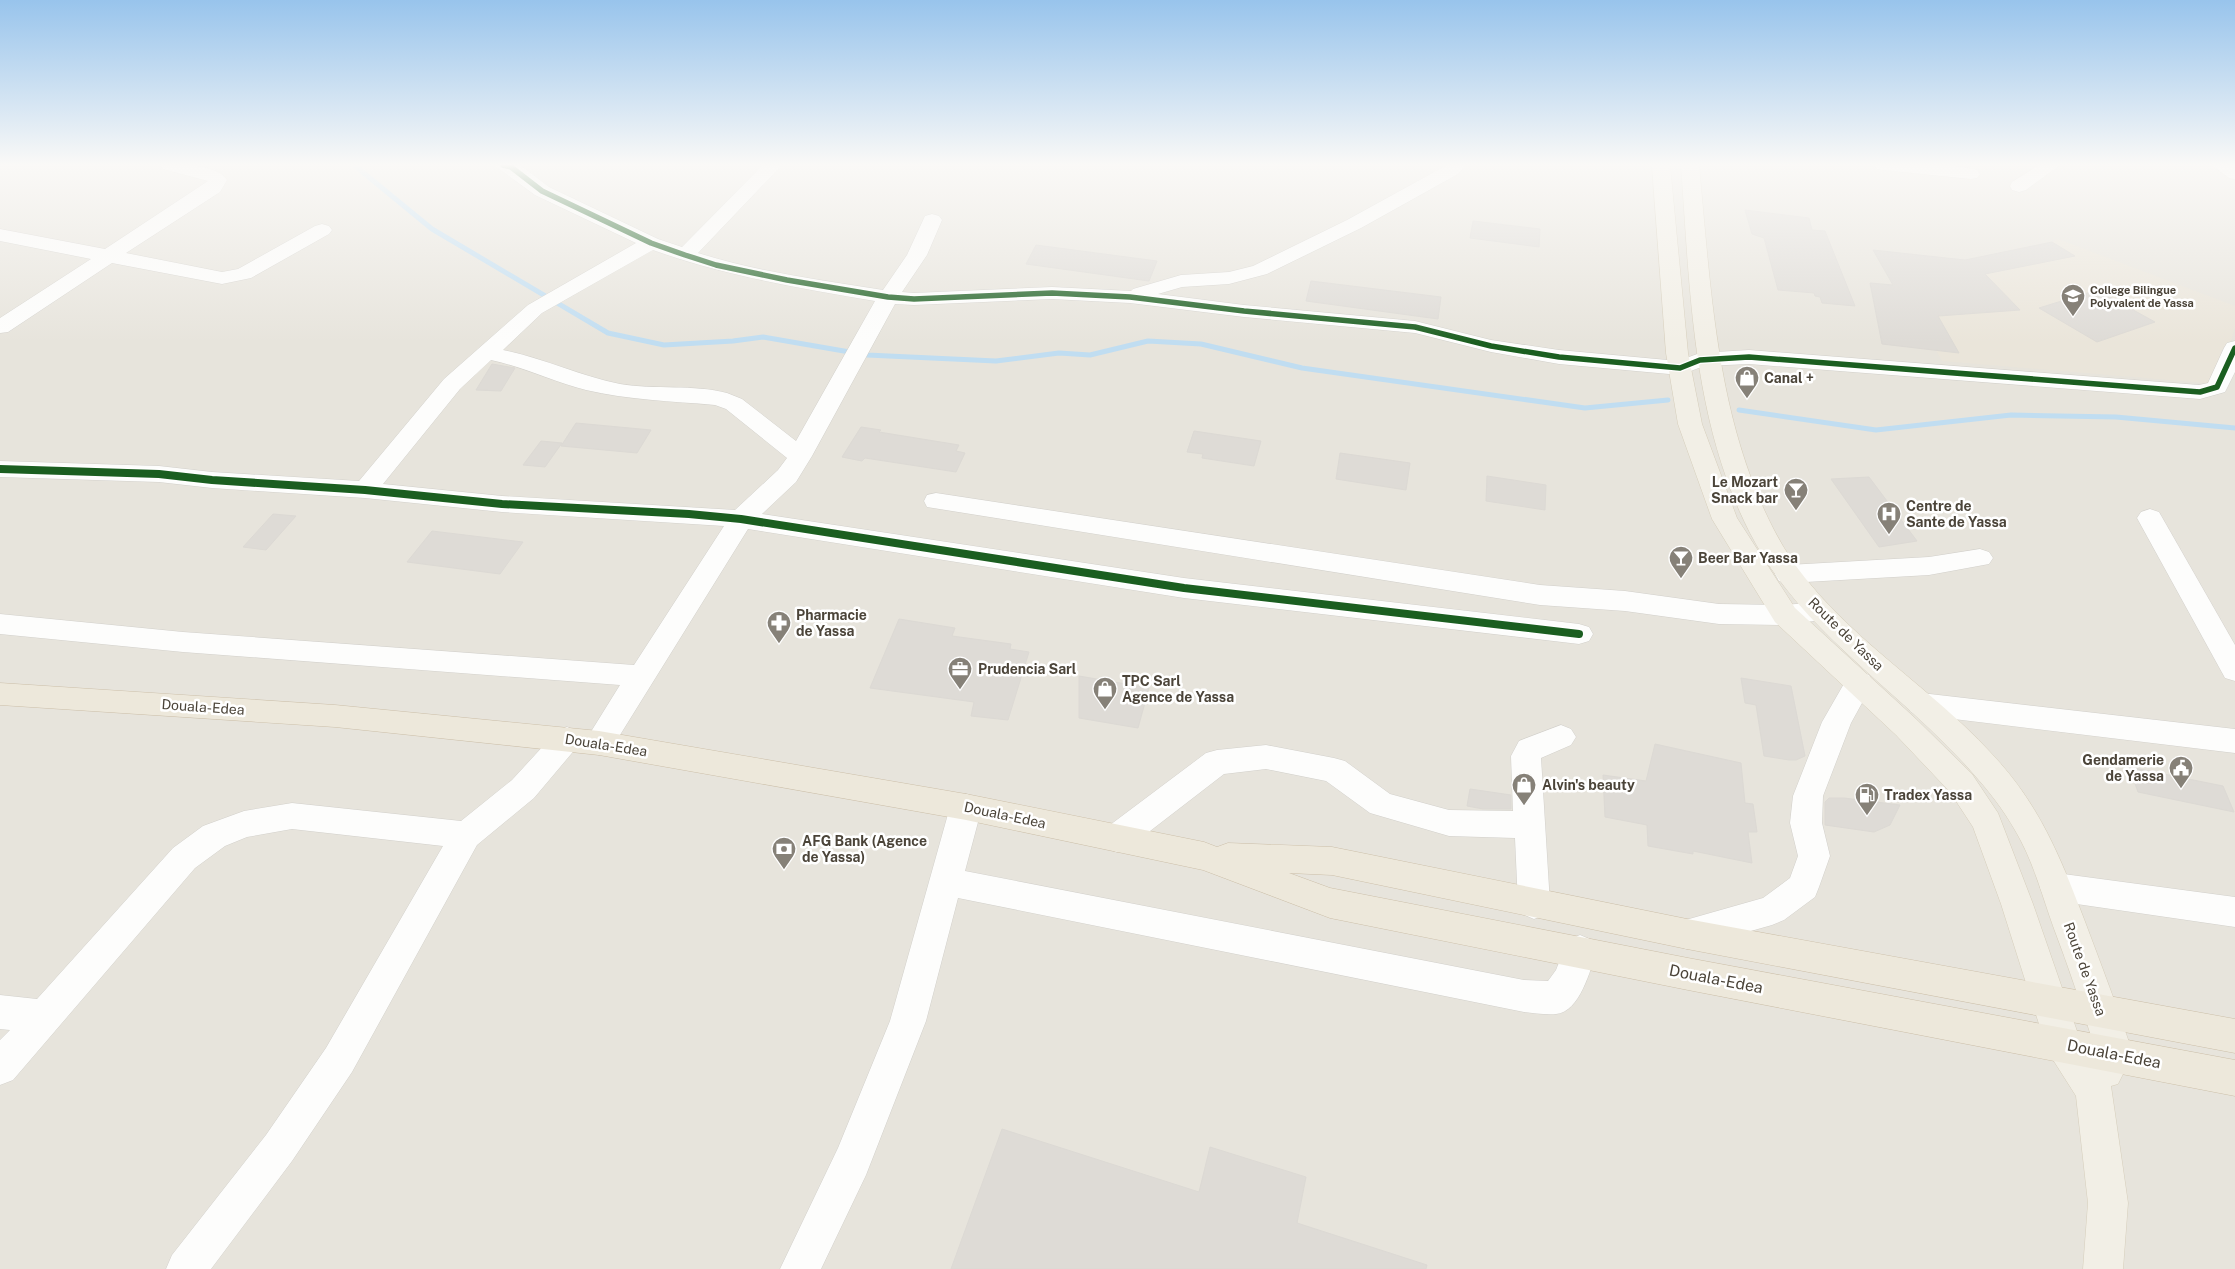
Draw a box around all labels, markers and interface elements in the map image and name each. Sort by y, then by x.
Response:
school or university icon: College Bilingue Polyvalent de Yassa [2060,283,2086,317]
place label: College Bilingue Polyvalent de Yassa [2090,284,2194,309]
shop icon: Canal + [1734,365,1760,399]
place label: Canal + [1764,370,1814,386]
place label: Le Mozart Snack bar [1711,474,1778,506]
bar icon: Le Mozart Snack bar [1783,477,1809,511]
place label: Centre de Sante de Yassa [1906,498,2007,530]
hospital icon: Centre de Sante de Yassa [1876,501,1902,535]
bar icon: Beer Bar Yassa [1668,545,1694,579]
place label: Beer Bar Yassa [1698,550,1798,566]
street label: Route de Yassa [1805,594,1887,674]
place label: Pharmacie de Yassa [796,607,867,639]
pharmacy icon: Pharmacie de Yassa [766,610,792,644]
office icon: Prudencia Sarl [947,656,973,690]
place label: Prudencia Sarl [978,661,1077,677]
place label: TPC Sarl Agence de Yassa [1122,673,1234,705]
shop icon: TPC Sarl Agence de Yassa [1092,676,1118,710]
street label: Douala-Edea [161,696,245,718]
street label: Douala-Edea [564,731,648,759]
place label: Gendamerie de Yassa [2082,752,2164,784]
public building icon: Gendamerie de Yassa [2168,755,2194,789]
shop icon: Alvin's beauty [1511,772,1537,806]
place label: Alvin's beauty [1542,777,1635,793]
fuel station icon: Tradex Yassa [1854,782,1880,816]
place label: Tradex Yassa [1884,787,1972,803]
street label: Douala-Edea [963,799,1047,831]
place label: AFG Bank (Agence de Yassa) [802,833,927,865]
bank icon: AFG Bank (Agence de Yassa) [771,836,797,870]
street label: Route de Yassa [2061,920,2109,1018]
street label: Douala-Edea [1668,961,1764,997]
street label: Douala-Edea [2066,1036,2162,1072]

